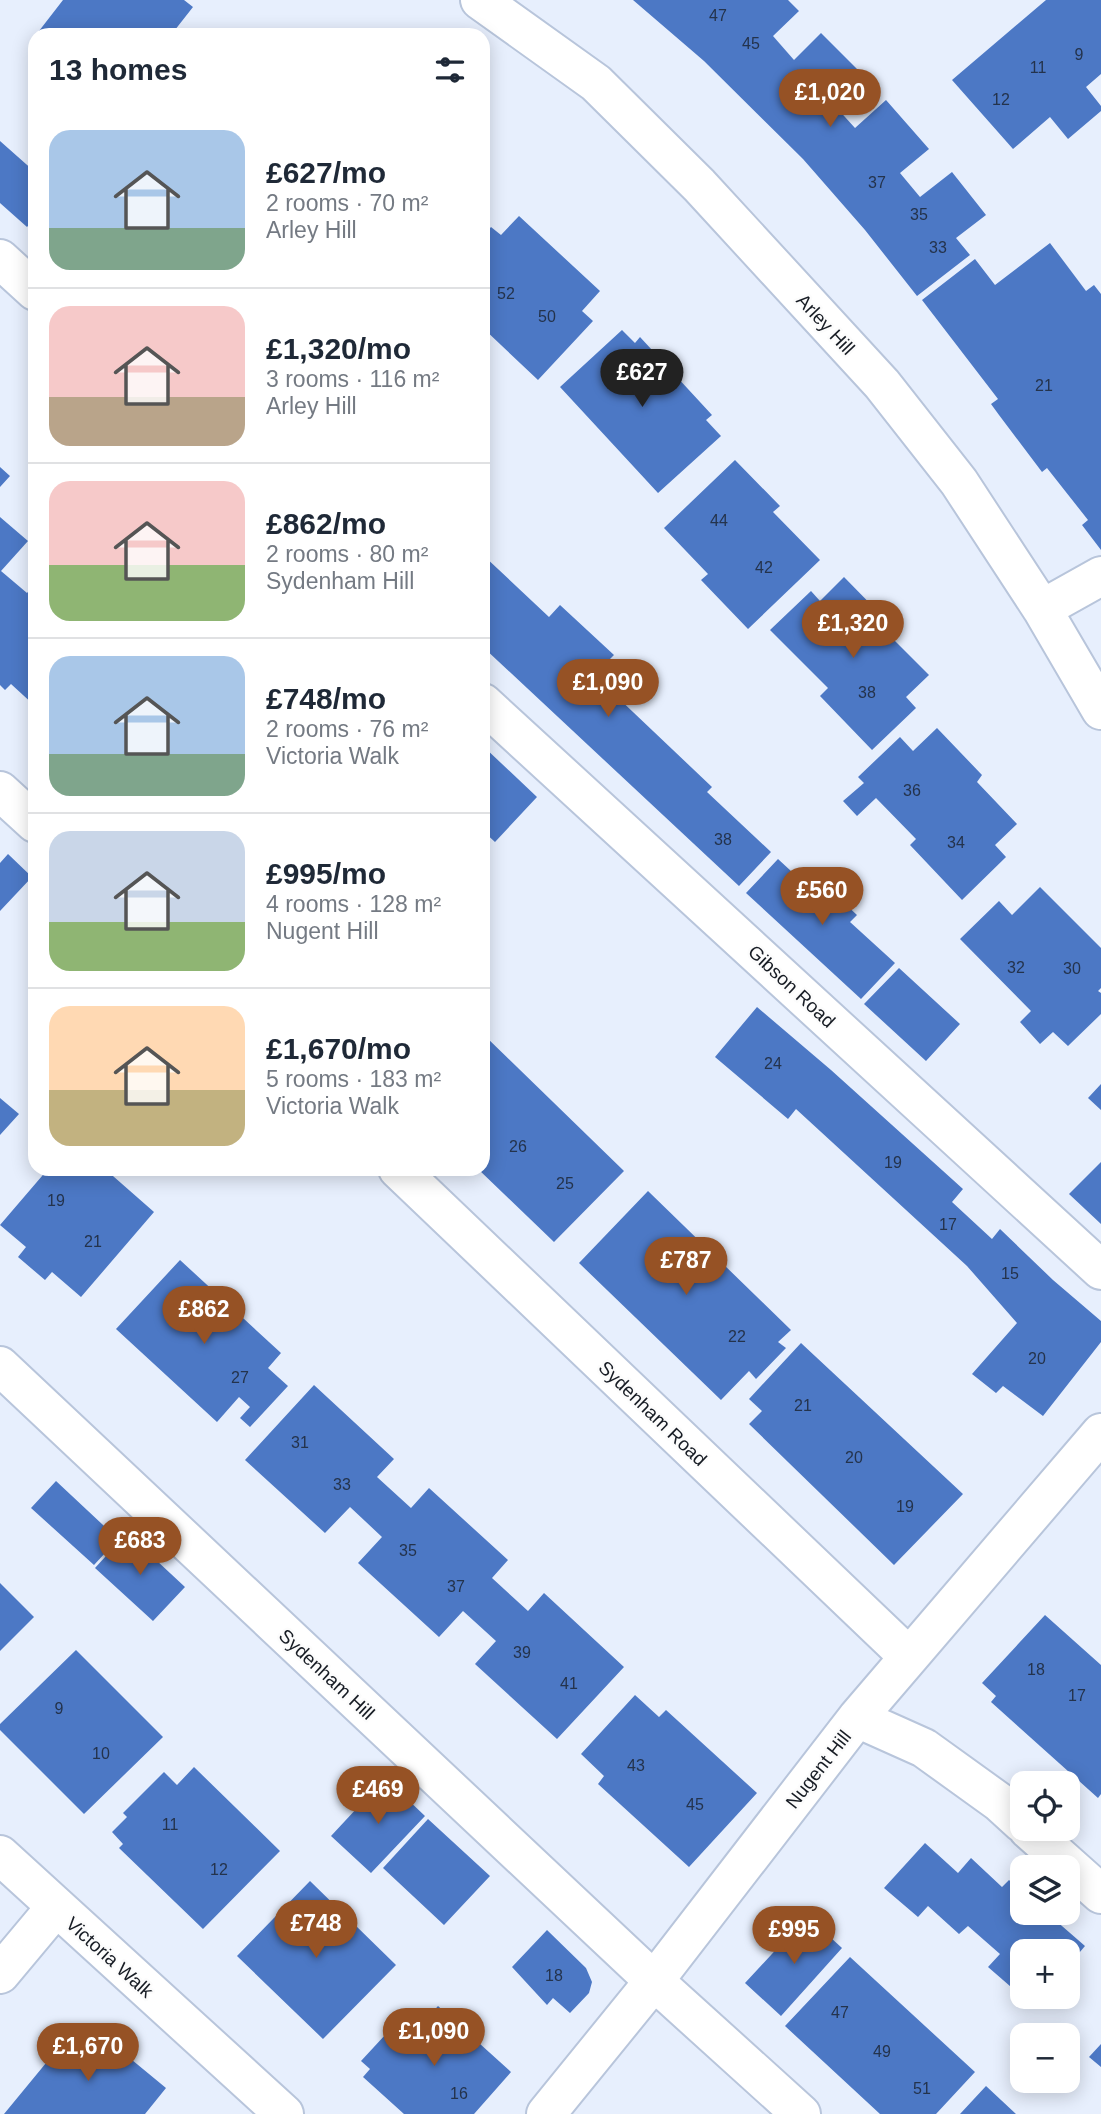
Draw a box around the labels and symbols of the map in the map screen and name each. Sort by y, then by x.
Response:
house number: 47 [709,7,727,24]
house number: 45 [742,35,760,52]
house number: 9 [1075,46,1084,63]
house number: 11 [1030,59,1046,76]
pin: £1,020 [773,69,887,129]
house number: 12 [992,91,1010,108]
house number: 37 [868,174,886,191]
house number: 35 [910,206,928,223]
house number: 33 [929,239,947,256]
house number: 52 [497,285,515,302]
street label: Arley Hill [792,290,859,359]
house number: 50 [538,308,556,325]
pin: £627 [601,350,683,409]
house number: 21 [1035,377,1053,394]
house number: 44 [710,512,728,529]
house number: 42 [755,559,773,576]
pin: £1,320 [796,600,910,660]
pin: £1,090 [551,660,665,719]
house number: 38 [858,684,876,701]
house number: 36 [903,782,921,799]
house number: 38 [714,831,732,848]
house number: 34 [947,834,965,851]
pin: £560 [781,867,863,927]
street label: Gibson Road [744,941,839,1032]
house number: 32 [1007,959,1025,976]
house number: 30 [1063,960,1081,977]
house number: 24 [764,1055,782,1072]
house number: 26 [509,1138,527,1155]
house number: 19 [884,1154,902,1171]
house number: 25 [556,1175,574,1192]
house number: 19 [47,1192,65,1209]
house number: 17 [939,1216,957,1233]
house number: 21 [84,1233,102,1250]
pin: £787 [645,1238,727,1297]
house number: 15 [1001,1265,1019,1282]
pin: £862 [163,1286,245,1346]
house number: 22 [728,1328,746,1345]
house number: 20 [1028,1350,1046,1367]
street label: Sydenham Road [594,1357,711,1470]
house number: 27 [231,1369,249,1386]
house number: 21 [794,1397,812,1414]
house number: 31 [291,1434,309,1451]
house number: 20 [845,1449,863,1466]
house number: 33 [333,1476,351,1493]
house number: 19 [896,1498,914,1515]
pin: £683 [99,1518,181,1577]
house number: 35 [399,1542,417,1559]
house number: 37 [447,1578,465,1595]
street label: Sydenham Hill [275,1625,379,1724]
house number: 39 [513,1644,531,1661]
house number: 18 [1027,1661,1045,1678]
house number: 41 [560,1675,578,1692]
house number: 17 [1068,1687,1086,1704]
house number: 9 [55,1700,64,1717]
street label: Nugent Hill [782,1726,855,1812]
house number: 10 [92,1745,110,1762]
house number: 43 [627,1757,645,1774]
pin: £469 [337,1766,419,1826]
house number: 45 [686,1796,704,1813]
house number: 11 [162,1816,178,1833]
house number: 12 [210,1861,228,1878]
pin: £748 [275,1900,357,1960]
pin: £995 [753,1906,835,1966]
street label: Victoria Walk [62,1913,158,2002]
house number: 18 [545,1967,563,1984]
house number: 47 [831,2004,849,2021]
pin: £1,090 [377,2008,491,2068]
pin: £1,670 [31,2024,145,2083]
house number: 49 [873,2043,891,2060]
house number: 51 [913,2080,931,2097]
house number: 16 [450,2085,468,2102]

